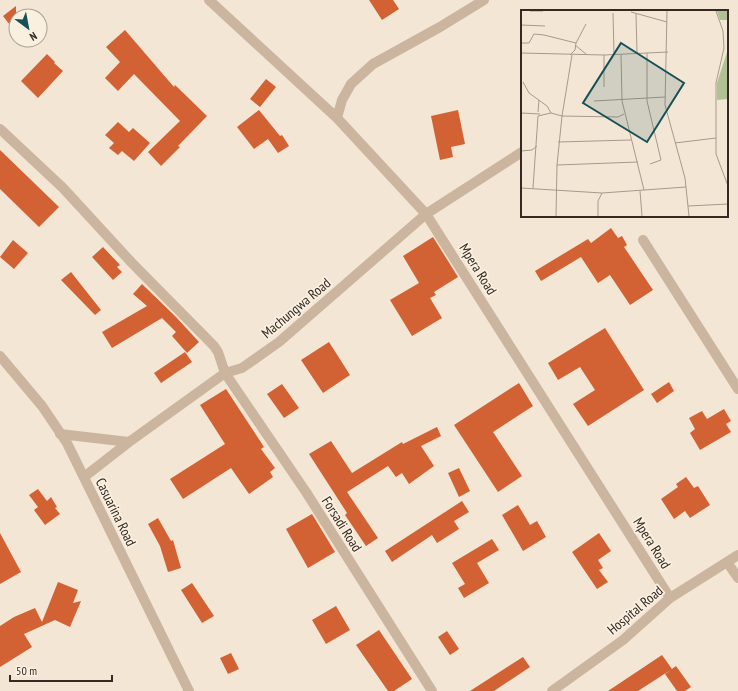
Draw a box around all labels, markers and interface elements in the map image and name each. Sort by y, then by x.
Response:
north arrow [8,8,48,48]
inset map [521,10,728,217]
text: N [27,29,40,44]
street label: Mpera Road [455,240,501,298]
street label: Machungwa Road [258,274,334,342]
street label: Casuarina Road [92,475,140,549]
street label: Forsadi Road [318,493,366,555]
street label: Mpera Road [629,514,675,572]
street label: Hospital Road [604,582,666,638]
scale bar [10,657,112,683]
text: 50 m [16,663,37,678]

